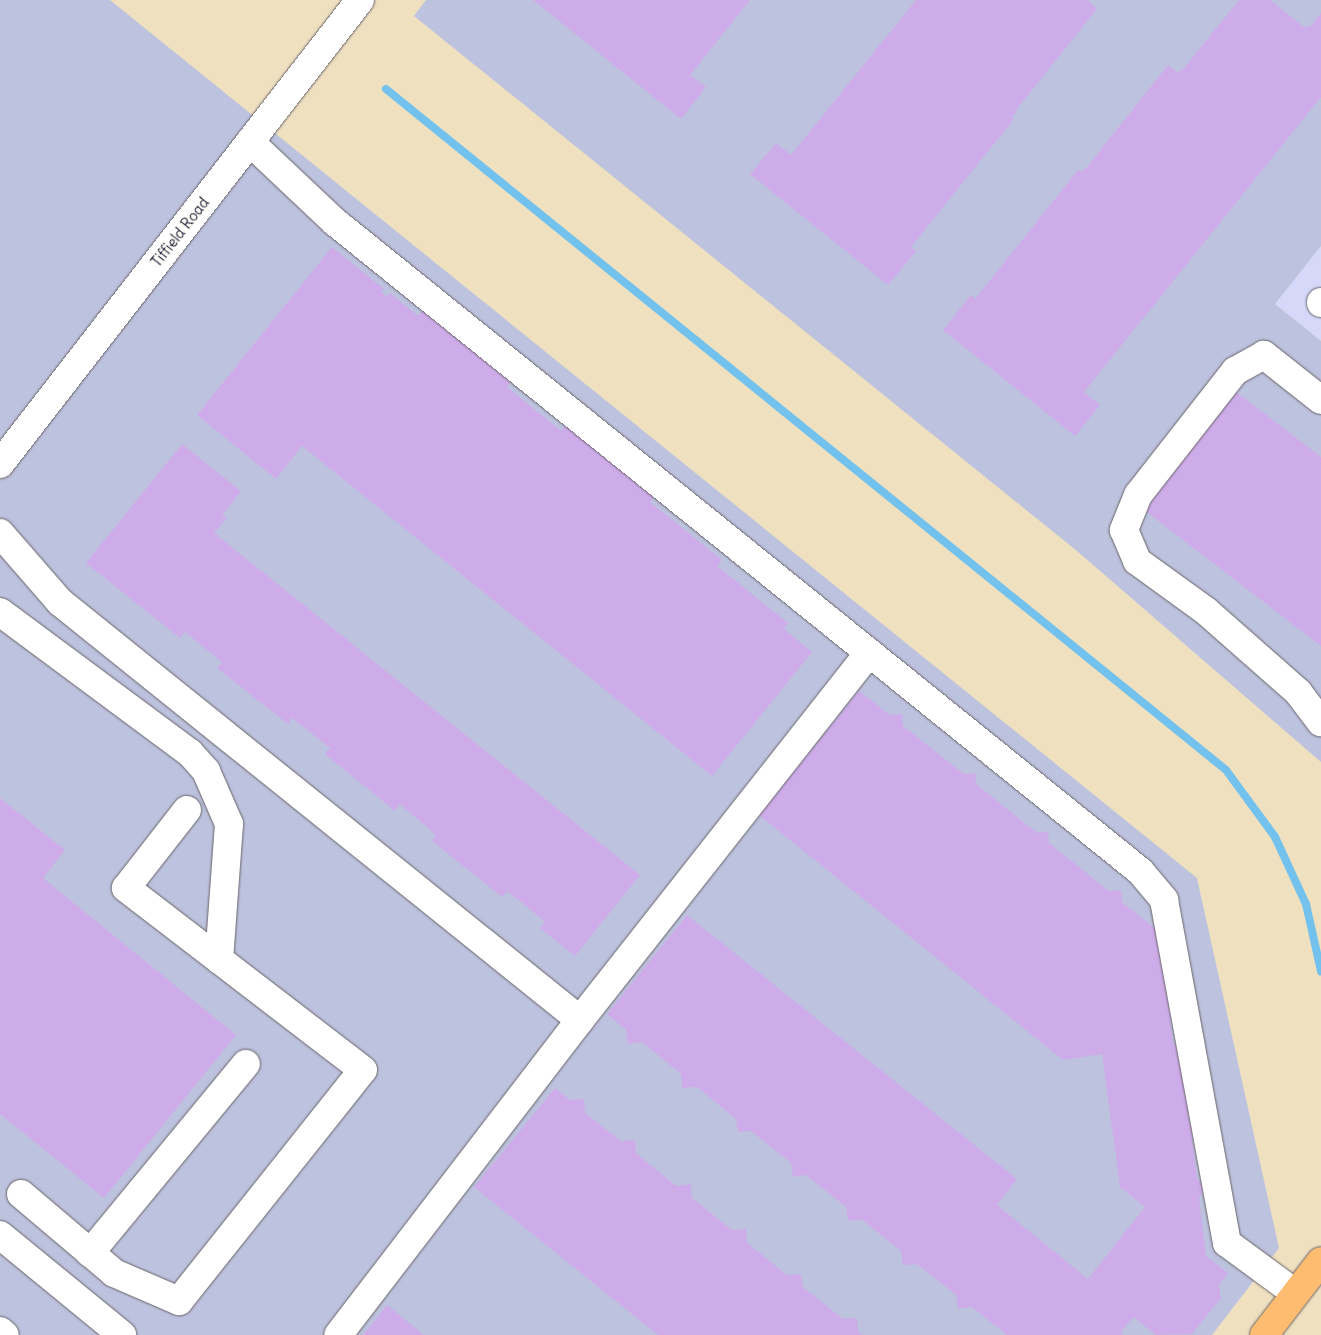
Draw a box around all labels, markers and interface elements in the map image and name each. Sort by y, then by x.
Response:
street label: Tiffield Road [147,194,213,270]

